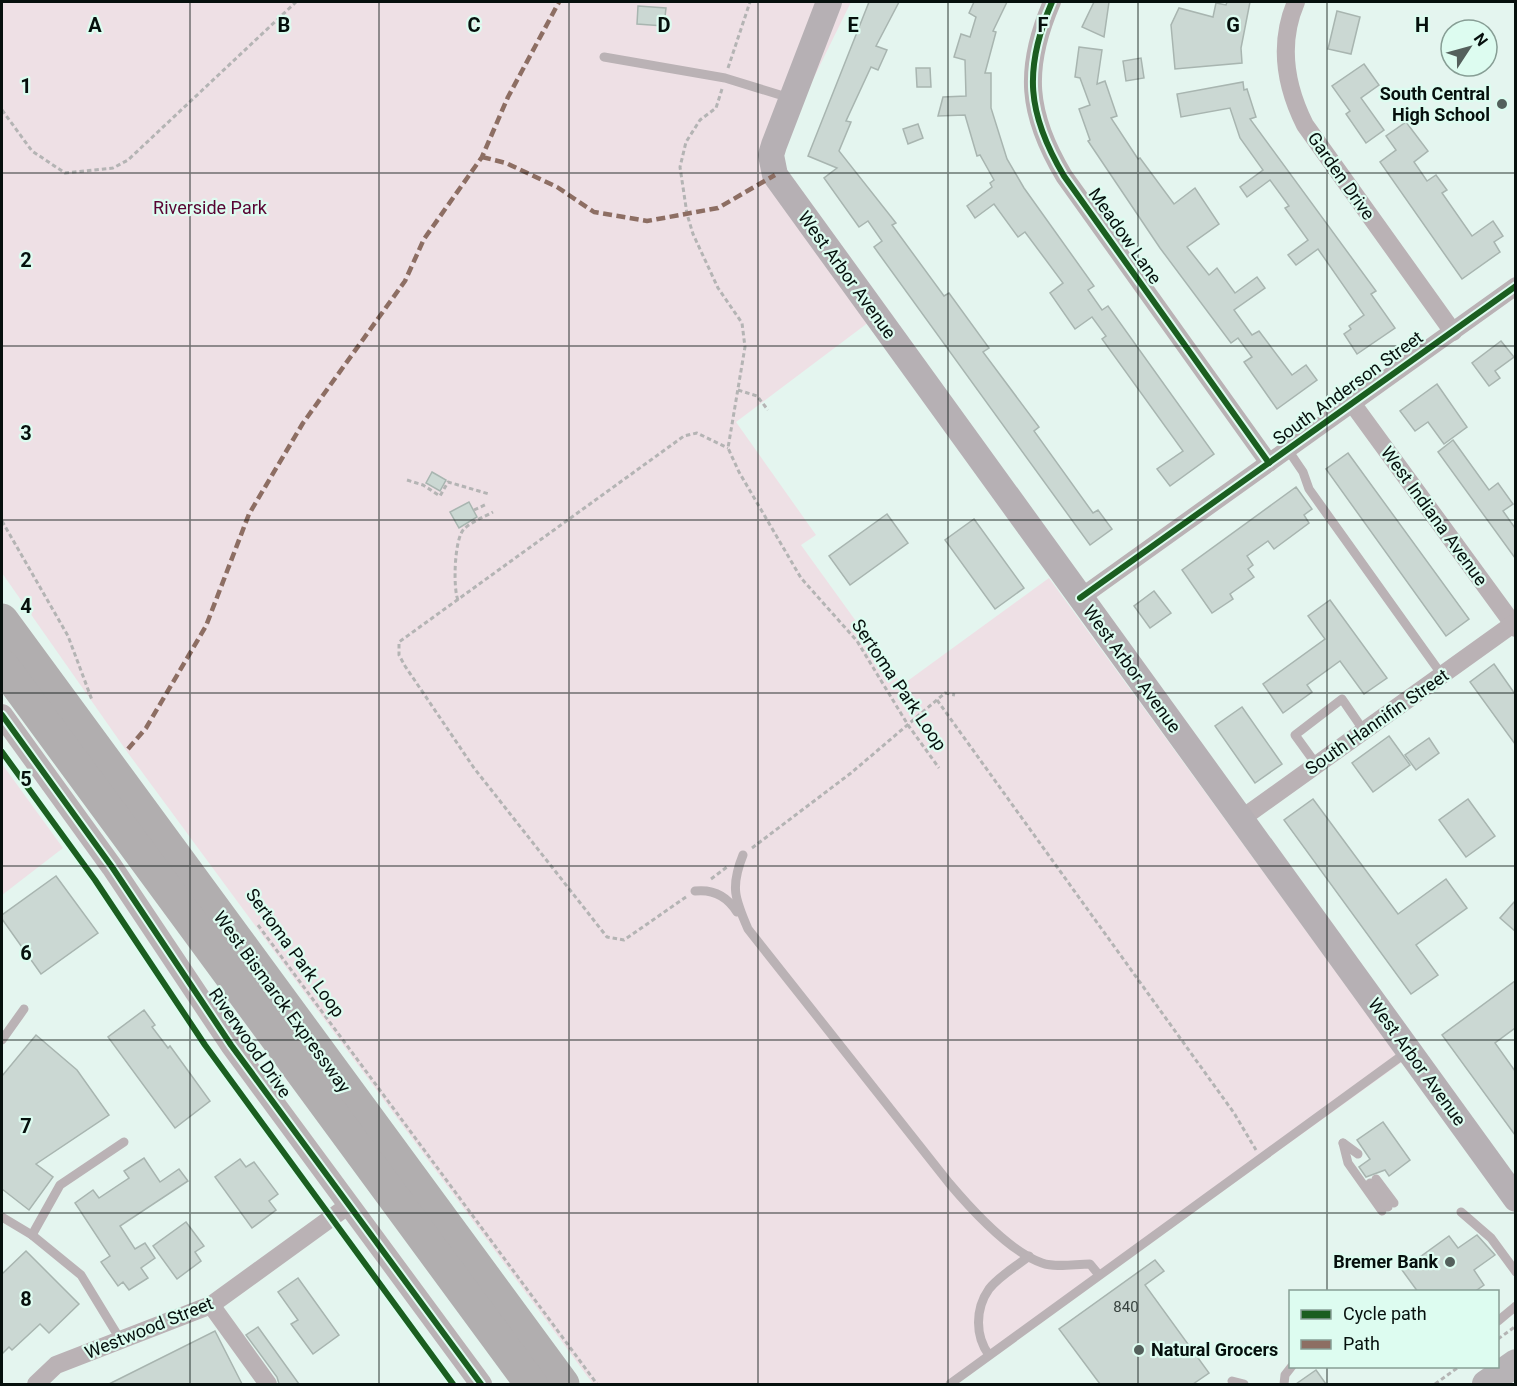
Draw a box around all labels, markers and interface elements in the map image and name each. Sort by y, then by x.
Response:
text: A [88,13,102,37]
text: B [278,13,290,37]
text: C [467,13,481,37]
text: D [658,13,671,37]
text: E [847,13,859,37]
text: F [1038,13,1049,37]
text: G [1226,13,1240,37]
text: H [1415,13,1429,37]
north arrow [1439,18,1499,78]
text: N [1470,29,1492,50]
text: 1 [20,74,32,98]
place label: South Central High School [1380,83,1490,125]
marker: South Central High School [1495,97,1509,111]
street label: Garden Drive [1303,128,1379,224]
street label: Meadow Lane [1085,184,1166,288]
park label: Riverside Park [153,197,268,218]
street label: West Arbor Avenue [794,207,901,343]
text: 2 [20,248,32,272]
street label: South Anderson Street [1269,326,1427,449]
text: 3 [20,421,32,445]
street label: West Indiana Avenue [1377,442,1492,589]
text: 4 [20,594,32,618]
street label: West Arbor Avenue [1079,601,1186,737]
street label: Sertoma Park Loop [848,615,951,754]
street label: South Hannifin Street [1301,664,1452,779]
text: 5 [20,767,32,791]
street label: Sertoma Park Loop [242,884,349,1021]
street label: West Bismarck Expressway [209,907,356,1097]
text: 6 [20,941,32,965]
street label: Riverwood Drive [205,984,296,1102]
street label: West Arbor Avenue [1364,994,1471,1130]
text: 7 [20,1114,32,1138]
place label: Bremer Bank [1333,1251,1438,1272]
marker: Bremer Bank [1443,1255,1457,1269]
text: 8 [20,1287,32,1311]
legend [1289,1290,1499,1368]
street label: Westwood Street [82,1292,216,1363]
house number: 840 [1113,1298,1139,1316]
text: Cycle path [1343,1303,1427,1324]
text: Path [1343,1333,1380,1354]
place label: Natural Grocers [1151,1339,1278,1360]
marker: Natural Grocers [1132,1343,1146,1357]

